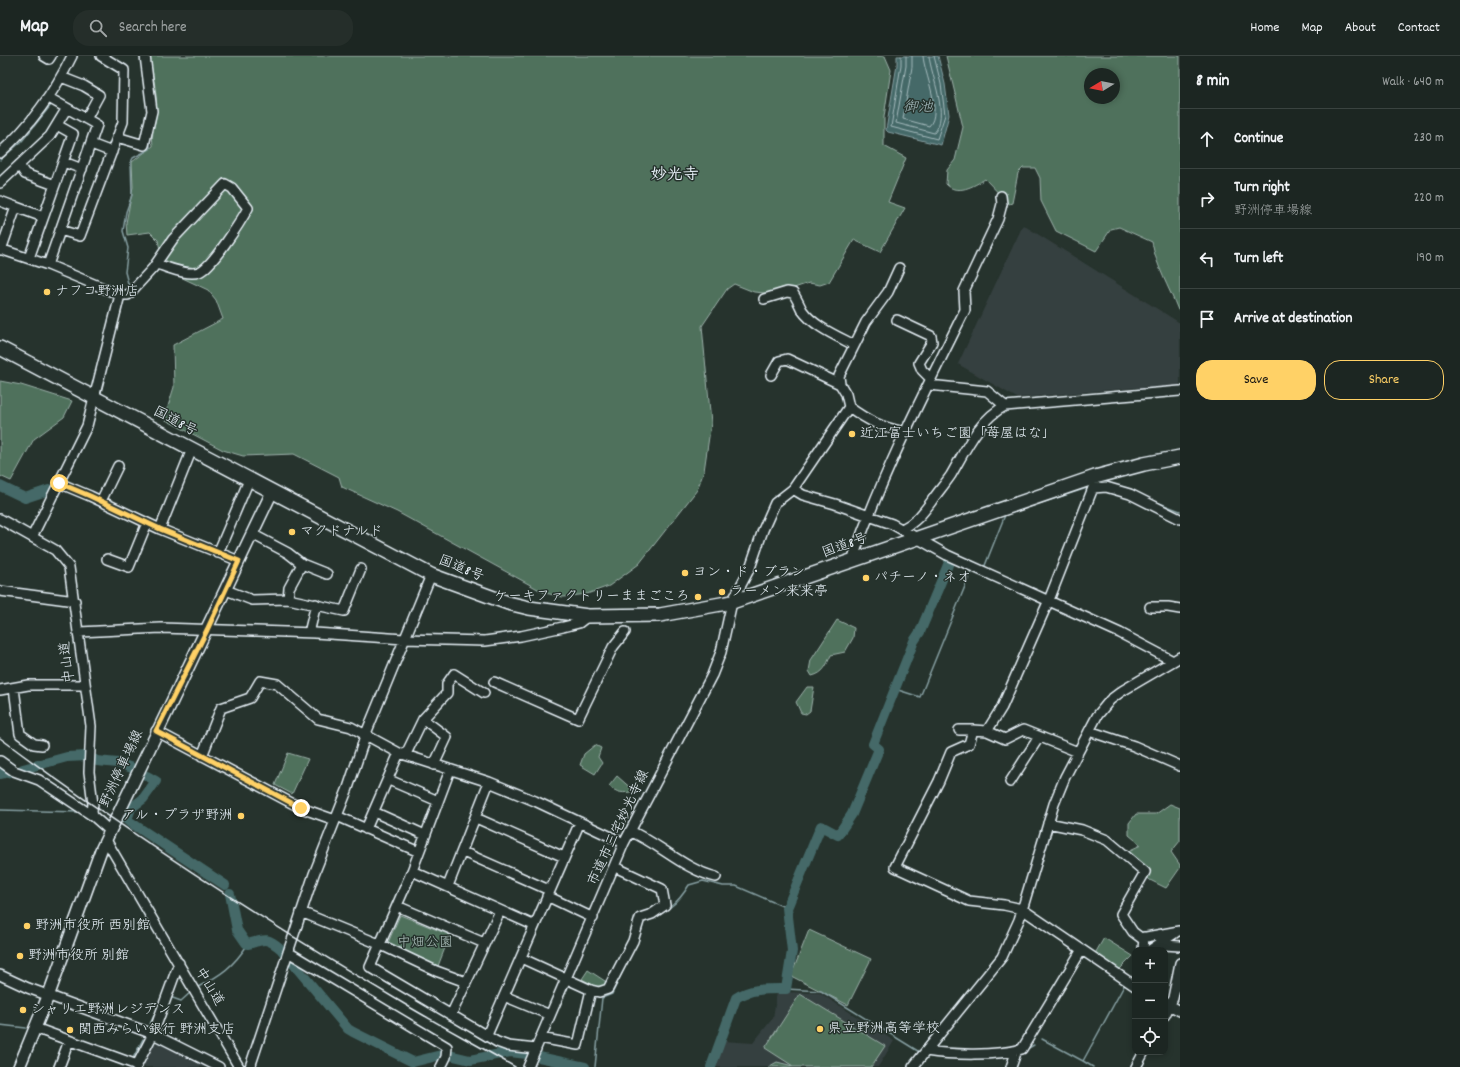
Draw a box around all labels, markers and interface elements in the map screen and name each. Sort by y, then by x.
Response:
search box [73,10,353,46]
text: Map [20,14,49,41]
icon: search [87,17,109,39]
text: Search here [119,17,187,39]
text: Home [1250,18,1279,38]
text: Map [1301,18,1323,38]
text: About [1345,18,1376,38]
text: Contact [1398,18,1440,38]
north arrow [1084,68,1120,104]
text: 8 min [1196,70,1229,94]
text: Walk · 640 m [1382,73,1444,92]
water label: 御池 [903,97,934,119]
icon: ahead [1196,128,1218,150]
text: Continue [1234,128,1283,150]
text: 230 m [1414,129,1444,148]
district label: 妙光寺 [651,164,699,187]
text: Turn right [1234,177,1290,199]
icon: right [1196,188,1218,210]
text: 220 m [1414,189,1444,208]
text: 野洲停車場線 [1234,202,1312,221]
icon: left [1196,248,1218,270]
text: Turn left [1234,248,1283,270]
text: 190 m [1416,249,1444,268]
place label: ナフコ野洲店 [55,282,139,302]
marker: ナフコ野洲店 [42,287,52,297]
icon: arrive [1196,308,1218,330]
text: Arrive at destination [1234,308,1352,330]
button: Save [1196,360,1316,400]
button: Share [1324,360,1444,400]
street label: 国道8号 [149,402,201,442]
place label: 近江富士いちご園「苺屋はな」 [860,424,1056,444]
marker: 近江富士いちご園「苺屋はな」 [847,429,857,439]
route start [50,474,68,492]
place label: マクドナルド [300,522,383,542]
marker: マクドナルド [287,527,297,537]
street label: 国道8号 [819,528,871,564]
street label: 国道8号 [435,551,487,587]
place label: ヨン・ド・ブラン [693,563,805,583]
marker: ヨン・ド・ブラン [680,568,690,578]
place label: パチーノ・ネオ [874,568,971,588]
marker: パチーノ・ネオ [861,573,871,583]
place label: ラーメン来来亭 [730,582,828,602]
place label: ケーキファクトリーままごころ [494,587,690,607]
marker: ラーメン来来亭 [717,587,727,597]
marker: ケーキファクトリーままごころ [693,592,703,602]
street label: 中山道 [56,640,80,684]
street label: 野洲停車場線 [95,727,149,811]
street label: 市道市三宅妙光寺線 [583,767,655,889]
route end [292,799,310,817]
place label: アル・プラザ野洲 [122,806,233,826]
marker: アル・プラザ野洲 [236,811,246,821]
place label: 野洲市役所 西別館 [35,916,150,936]
marker: 野洲市役所 西別館 [22,921,32,931]
park label: 中畑公園 [397,933,453,953]
place label: 野洲市役所 別館 [28,946,129,966]
map controls [1132,947,1168,1055]
button: + [1132,947,1168,983]
marker: 野洲市役所 別館 [15,951,25,961]
street label: 中山道 [190,964,228,1010]
button: − [1132,983,1168,1019]
place label: シャリエ野洲レジデンス [31,1000,185,1020]
marker: シャリエ野洲レジデンス [18,1005,28,1015]
place label: 県立野洲高等学校 [828,1019,940,1039]
button: locate [1132,1019,1168,1055]
place label: 関西みらい銀行 野洲支店 [78,1020,235,1040]
marker: 県立野洲高等学校 [815,1024,825,1034]
marker: 関西みらい銀行 野洲支店 [65,1025,75,1035]

